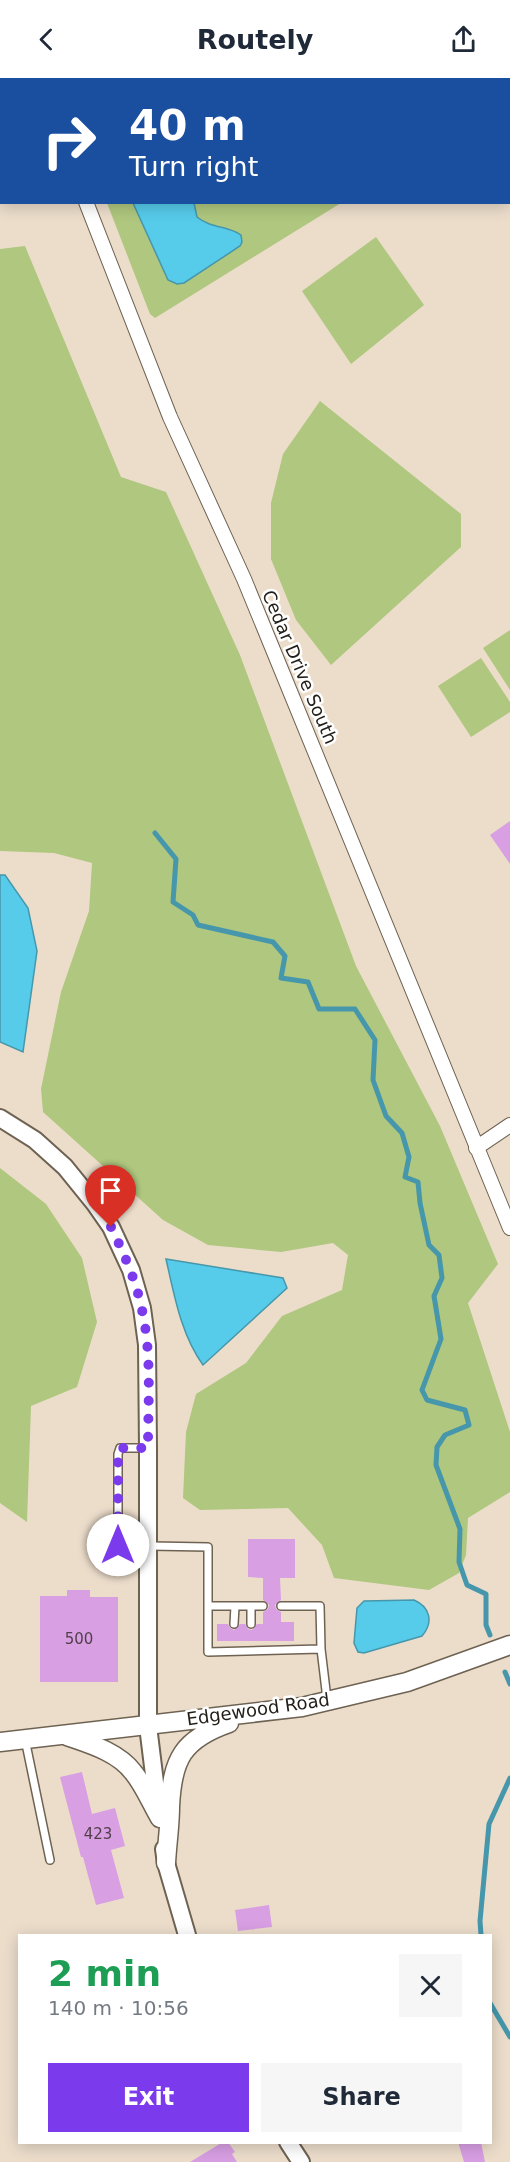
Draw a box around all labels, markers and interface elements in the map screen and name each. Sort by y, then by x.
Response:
icon: back [30,23,63,56]
icon: share [447,23,480,56]
text: Routely [197,24,313,55]
text: 40 m [129,101,246,150]
icon: right [30,102,108,180]
text: Turn right [129,151,258,182]
street label: Cedar Drive South [258,587,342,747]
pin [85,1165,136,1227]
icon: arrive [94,1174,127,1207]
position arrow [86,1513,150,1577]
house number: 500 [65,1630,93,1648]
street label: Edgewood Road [185,1689,331,1729]
house number: 423 [84,1825,112,1843]
text: 2 min [48,1953,161,1994]
button: close [399,1954,462,2017]
text: 140 m · 10:56 [48,1996,189,2020]
button: Exit [48,2063,249,2132]
button: Share [261,2063,462,2132]

